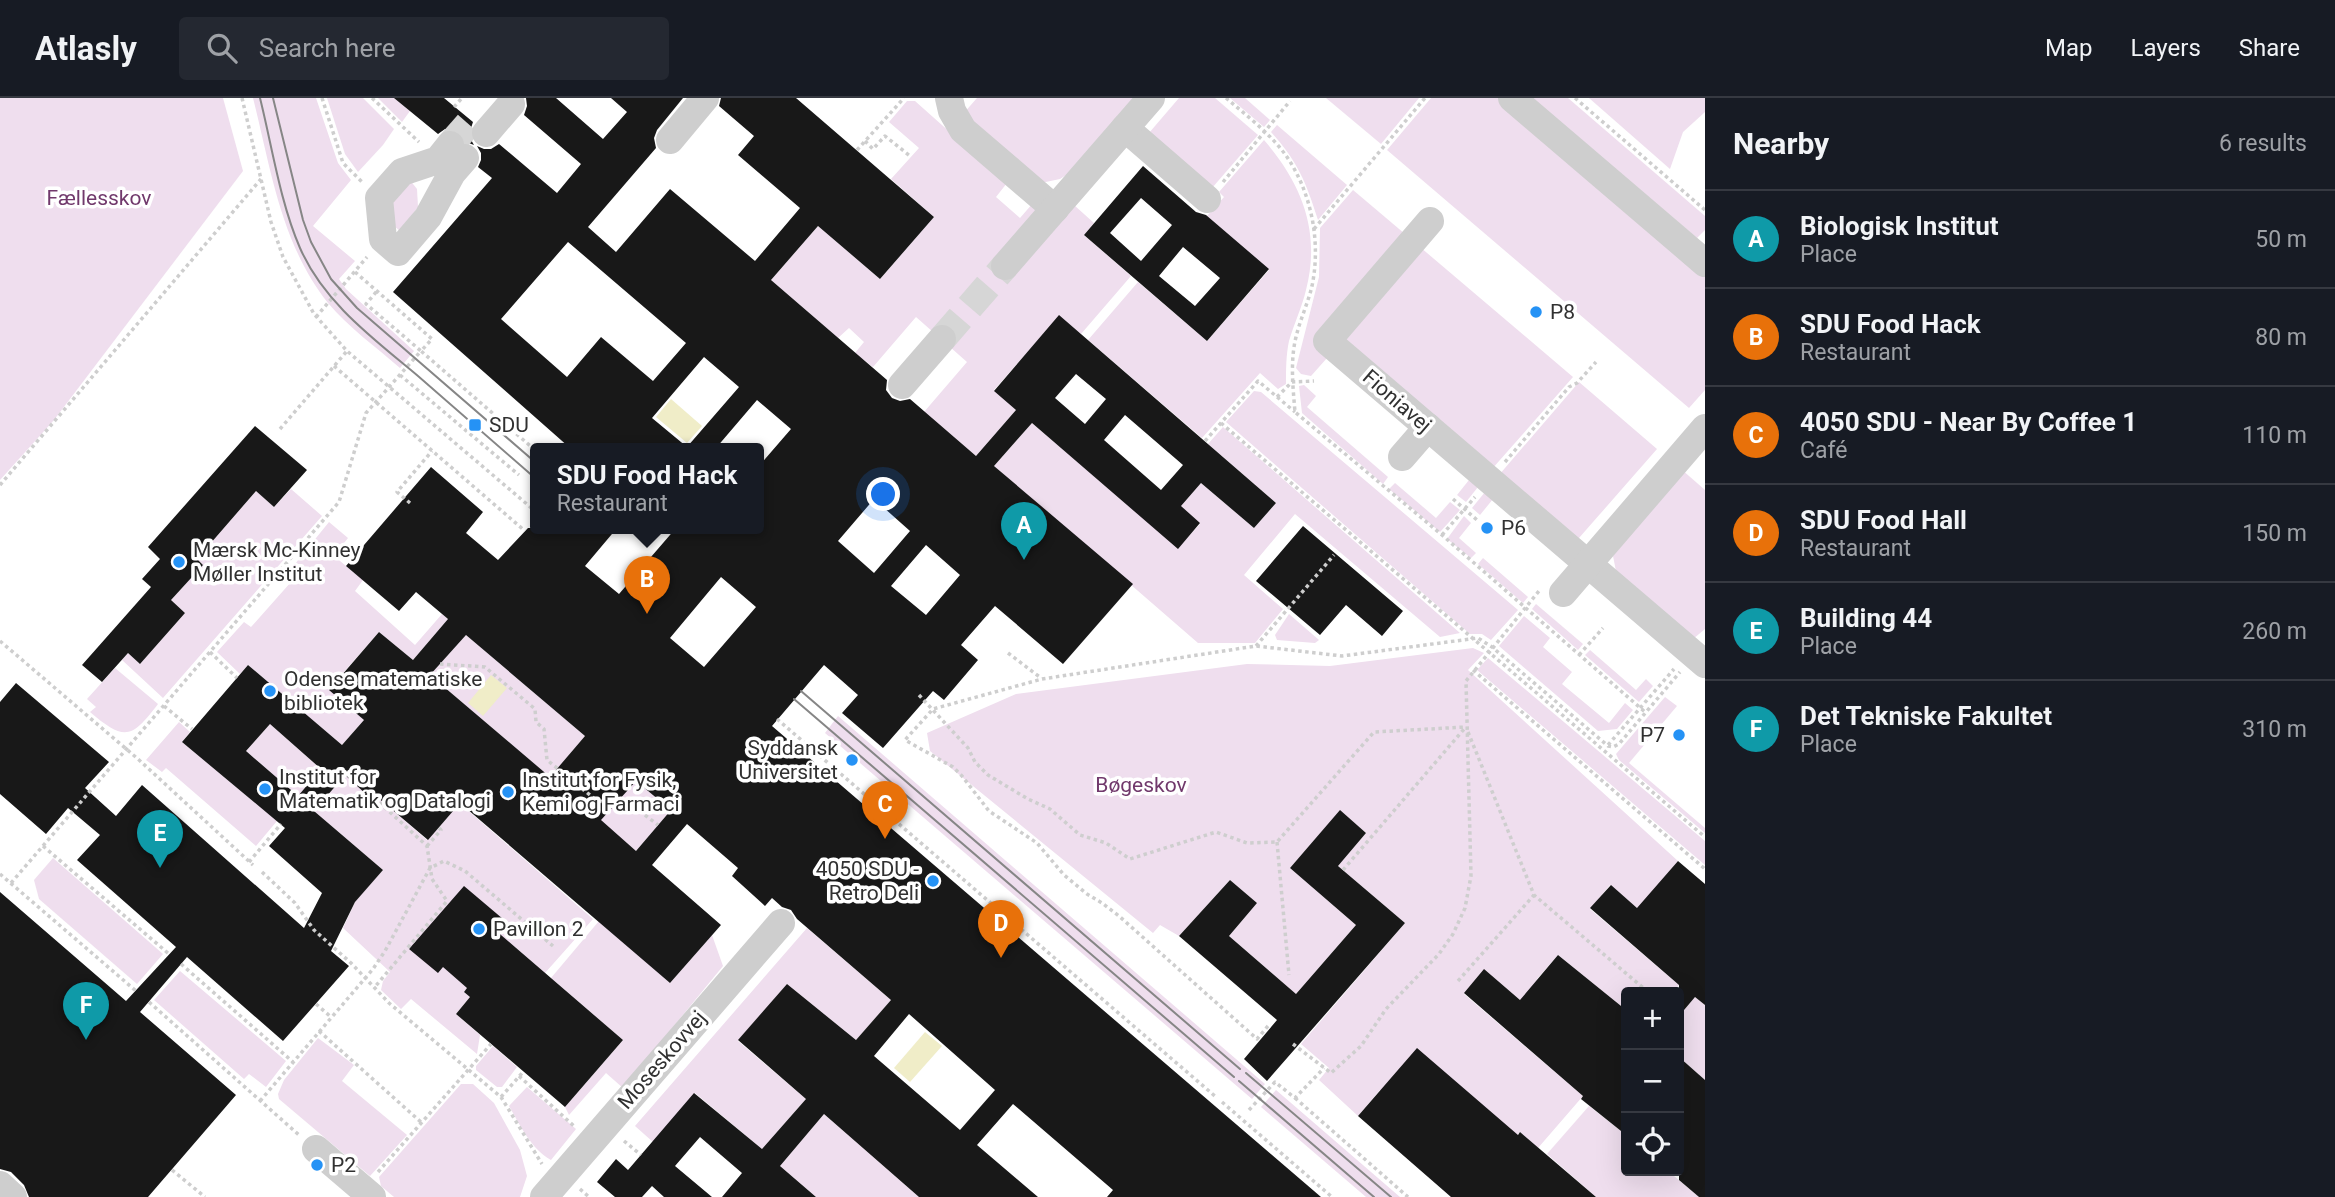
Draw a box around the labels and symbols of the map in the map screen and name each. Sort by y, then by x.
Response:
park label: Fællesskov [46,186,152,210]
place label: P8 [1550,300,1575,324]
marker: P8 [1528,304,1544,320]
street label: Fioniavej [1358,365,1436,437]
place label: SDU [489,413,529,437]
marker: SDU [467,417,483,433]
your location [866,477,900,511]
pin: A [1001,502,1047,560]
place label: P6 [1501,516,1526,540]
marker: P6 [1479,520,1495,536]
place label: Mærsk Mc-Kinney Møller Institut [193,538,360,586]
marker: Mærsk Mc-Kinney Møller Institut [171,554,187,570]
pin: B [624,556,670,614]
place label: Odense matematiske bibliotek [284,667,482,715]
marker: Odense matematiske bibliotek [262,683,278,699]
place label: P7 [1640,723,1665,747]
marker: P7 [1671,727,1687,743]
place label: Syddansk Universitet [739,736,838,784]
marker: Syddansk Universitet [844,752,860,768]
place label: Institut for Matematik og Datalogi [279,765,491,813]
place label: Institut for Fysik, Kemi og Farmaci [522,768,680,816]
park label: Bøgeskov [1095,773,1187,797]
marker: Institut for Matematik og Datalogi [257,781,273,797]
pin: C [862,781,908,839]
marker: Institut for Fysik, Kemi og Farmaci [500,784,516,800]
pin: E [137,810,183,868]
place label: 4050 SDU - Retro Deli [816,857,919,905]
marker: 4050 SDU - Retro Deli [925,873,941,889]
pin: D [978,900,1024,958]
place label: Pavillon 2 [493,917,584,941]
marker: Pavillon 2 [471,921,487,937]
pin: F [63,982,109,1040]
street label: Moseskovvej [613,1006,711,1114]
place label: P2 [331,1153,356,1177]
marker: P2 [309,1157,325,1173]

